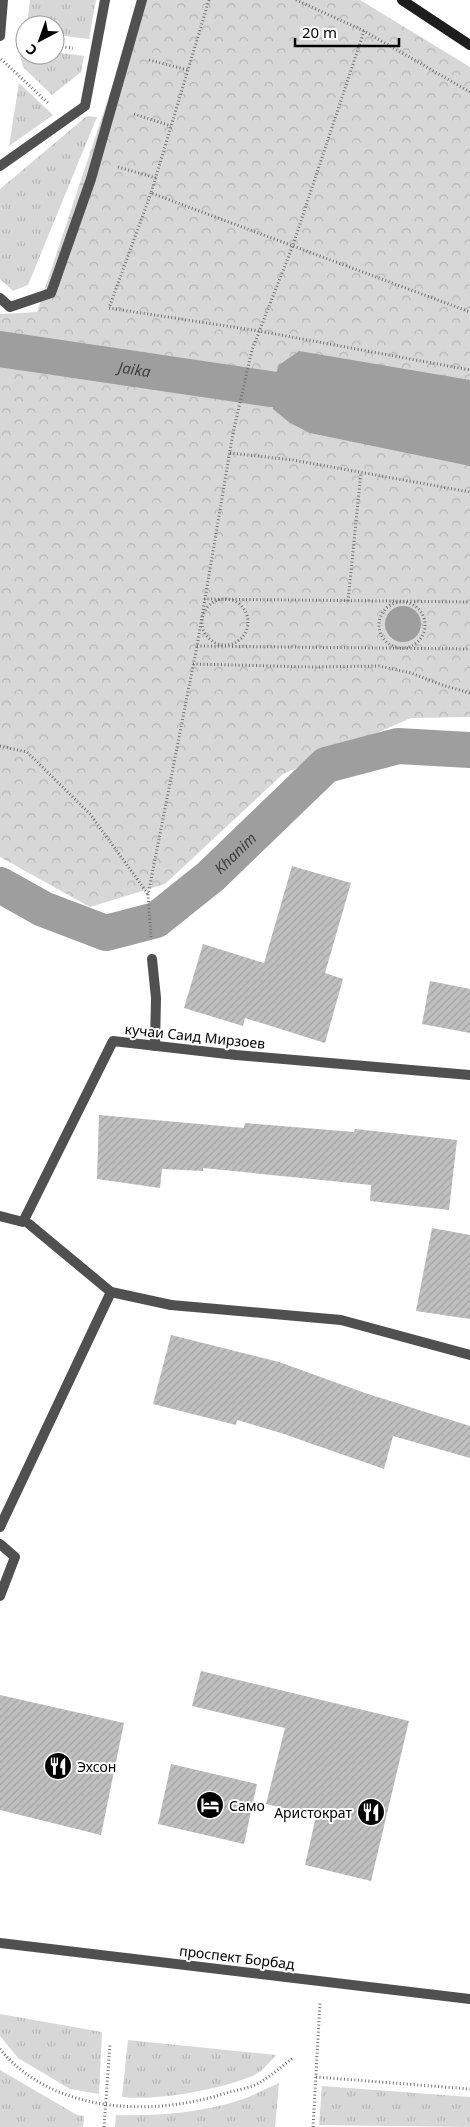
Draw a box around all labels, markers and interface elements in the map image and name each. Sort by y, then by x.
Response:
north arrow [15,15,65,65]
scale bar [295,15,399,47]
text: 20 m [302,22,337,42]
text: С [22,40,41,60]
water label: Jaika [114,356,153,381]
water label: Khanim [209,828,260,878]
street label: кучаи Саид Мирзоев [124,1019,266,1053]
restaurant icon: Эхсон [43,1751,73,1781]
place label: Эхсон [77,1757,116,1776]
hotel icon: Само [195,1790,225,1820]
place label: Само [229,1796,265,1815]
restaurant icon: Аристократ [356,1797,386,1827]
place label: Аристократ [274,1803,352,1822]
street label: проспект Борбад [178,1940,296,1974]

